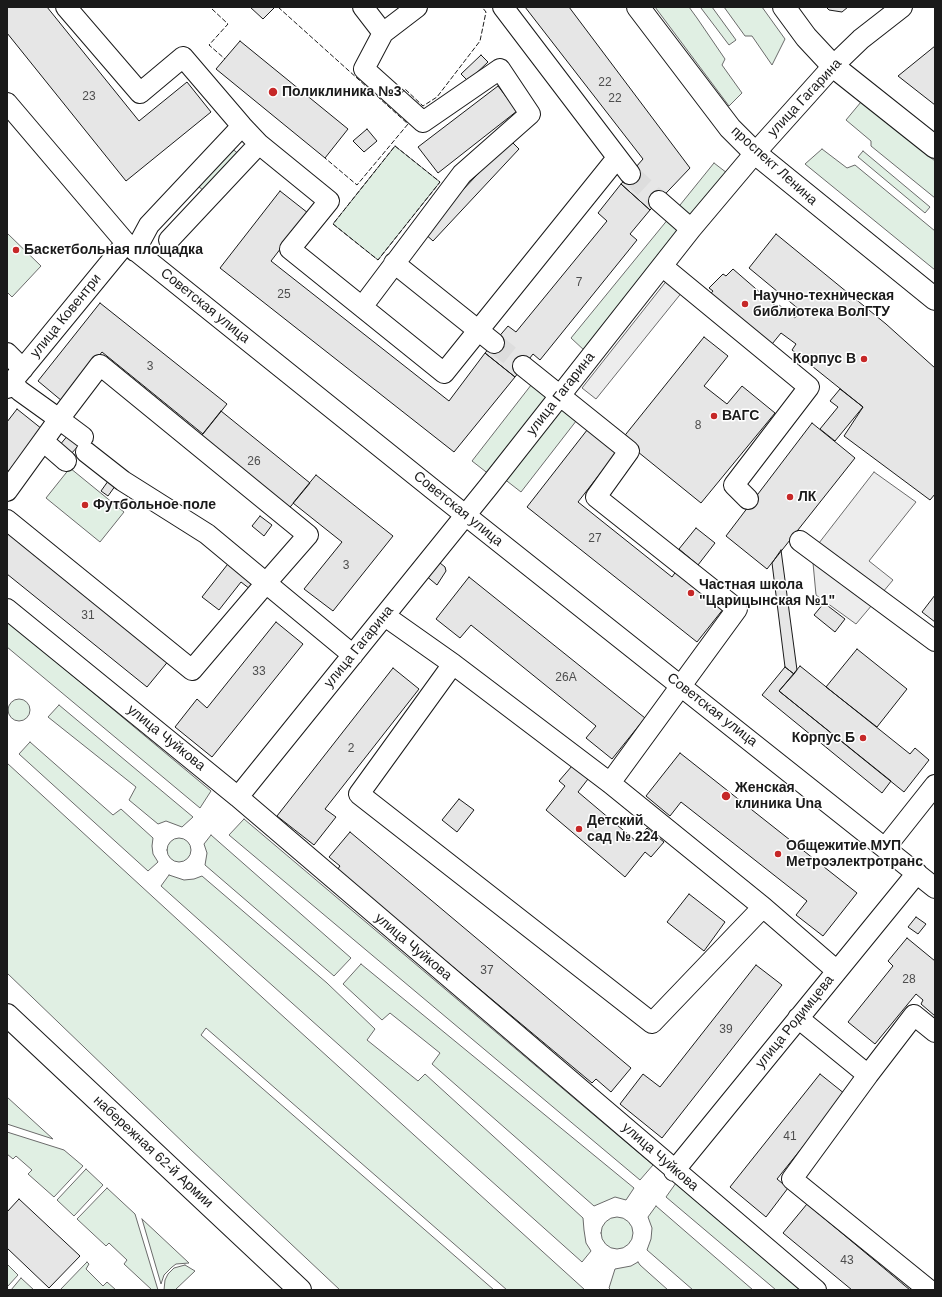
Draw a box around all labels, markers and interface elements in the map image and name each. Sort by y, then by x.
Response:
street label: улица Гагарина [765,55,845,141]
house number: 22 [598,76,612,90]
place label: Поликлиника №3 [282,84,402,100]
marker: Поликлиника №3 [267,86,279,98]
house number: 23 [82,90,96,104]
house number: 22 [608,92,622,106]
street label: проспект Ленина [727,123,821,209]
place label: Баскетбольная площадка [24,242,203,258]
marker: Баскетбольная площадка [11,245,21,255]
street label: Советская улица [157,265,253,347]
street label: улица Ковентри [27,271,105,361]
house number: 7 [576,276,582,290]
house number: 25 [277,288,291,302]
place label: Научно-техническая библиотека ВолГТУ [753,288,894,320]
marker: Научно-техническая библиотека ВолГТУ [740,299,750,309]
street label: улица Гагарина [523,349,599,439]
place label: Корпус В [793,351,856,367]
marker: Корпус В [859,354,869,364]
house number: 3 [147,360,153,374]
place label: ВАГС [722,408,759,424]
marker: ВАГС [709,411,719,421]
house number: 8 [695,419,701,433]
house number: 26 [247,455,261,469]
street label: Советская улица [410,468,506,550]
place label: ЛК [798,489,816,505]
marker: ЛК [785,492,795,502]
place label: Футбольное поле [93,497,216,513]
marker: Футбольное поле [80,500,90,510]
house number: 27 [588,532,602,546]
house number: 3 [343,559,349,573]
place label: Частная школа "Царицынская №1" [699,577,835,610]
marker: Частная школа "Царицынская №1" [686,588,696,598]
street label: улица Гагарина [321,603,397,691]
house number: 31 [81,609,95,623]
house number: 33 [252,665,266,679]
street label: Советская улица [664,670,760,750]
house number: 26А [555,671,577,685]
street label: улица Чуйкова [124,701,208,775]
place label: Корпус Б [792,730,855,746]
marker: Корпус Б [858,733,868,743]
house number: 2 [348,742,354,756]
place label: Женская клиника Una [735,780,822,812]
marker: Женская клиника Una [720,790,732,802]
place label: Детский сад № 224 [587,813,658,846]
marker: Детский сад № 224 [574,824,584,834]
place label: Общежитие МУП Метроэлектротранс [786,838,923,870]
marker: Общежитие МУП Метроэлектротранс [773,849,783,859]
street label: улица Чуйкова [371,910,455,984]
house number: 37 [480,964,494,978]
street label: улица Родимцева [752,972,838,1072]
house number: 28 [902,973,916,987]
house number: 39 [719,1023,733,1037]
street label: набережная 62-й Армии [90,1092,216,1212]
street label: улица Чуйкова [618,1119,702,1195]
house number: 41 [783,1130,797,1144]
house number: 43 [840,1254,854,1268]

